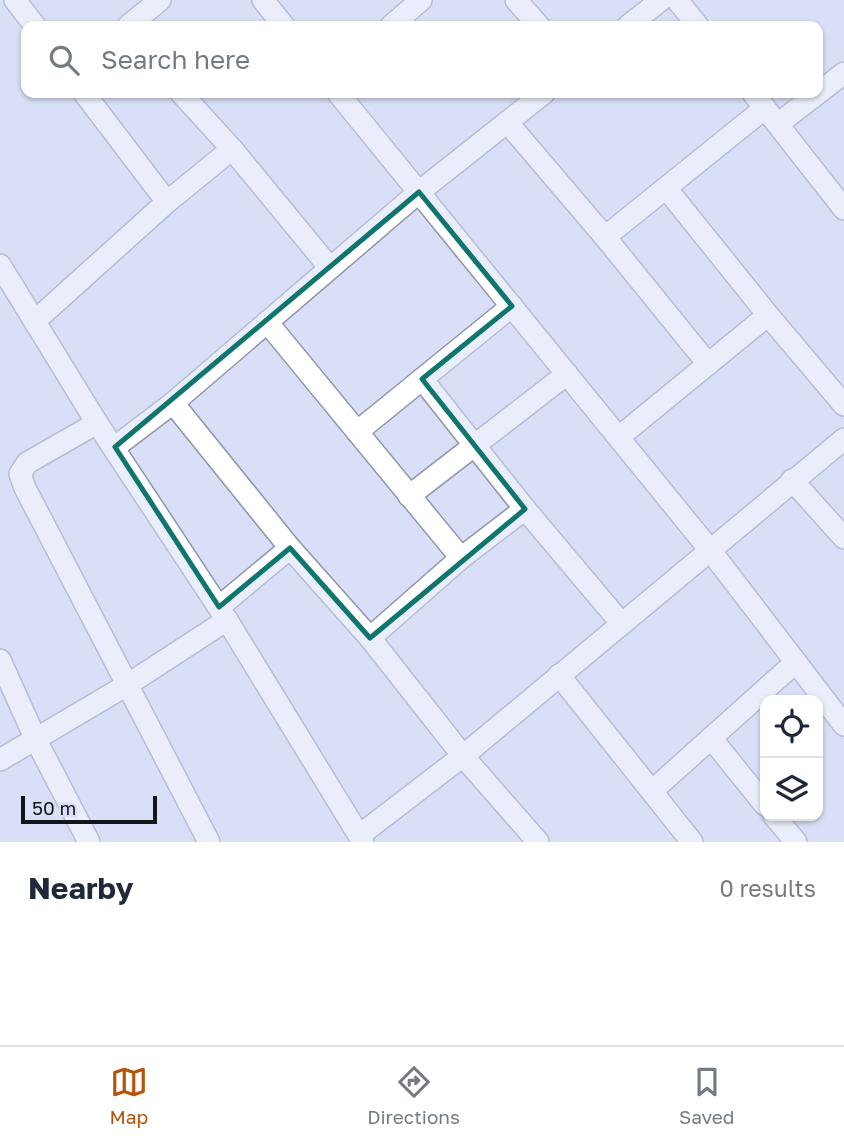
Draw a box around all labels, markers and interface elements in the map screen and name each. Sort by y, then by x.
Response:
search box [21,21,823,98]
icon: search [45,41,83,79]
text: Search here [101,44,250,75]
map controls [760,695,823,821]
button: locate [760,695,823,758]
button: layers [760,758,823,821]
scale bar [21,793,158,825]
text: 50 m [32,796,76,819]
text: Nearby [28,870,133,906]
text: 0 results [720,874,816,902]
tab: Map [109,1063,148,1128]
tab: Directions [367,1063,460,1128]
tab: Saved [679,1063,735,1128]

